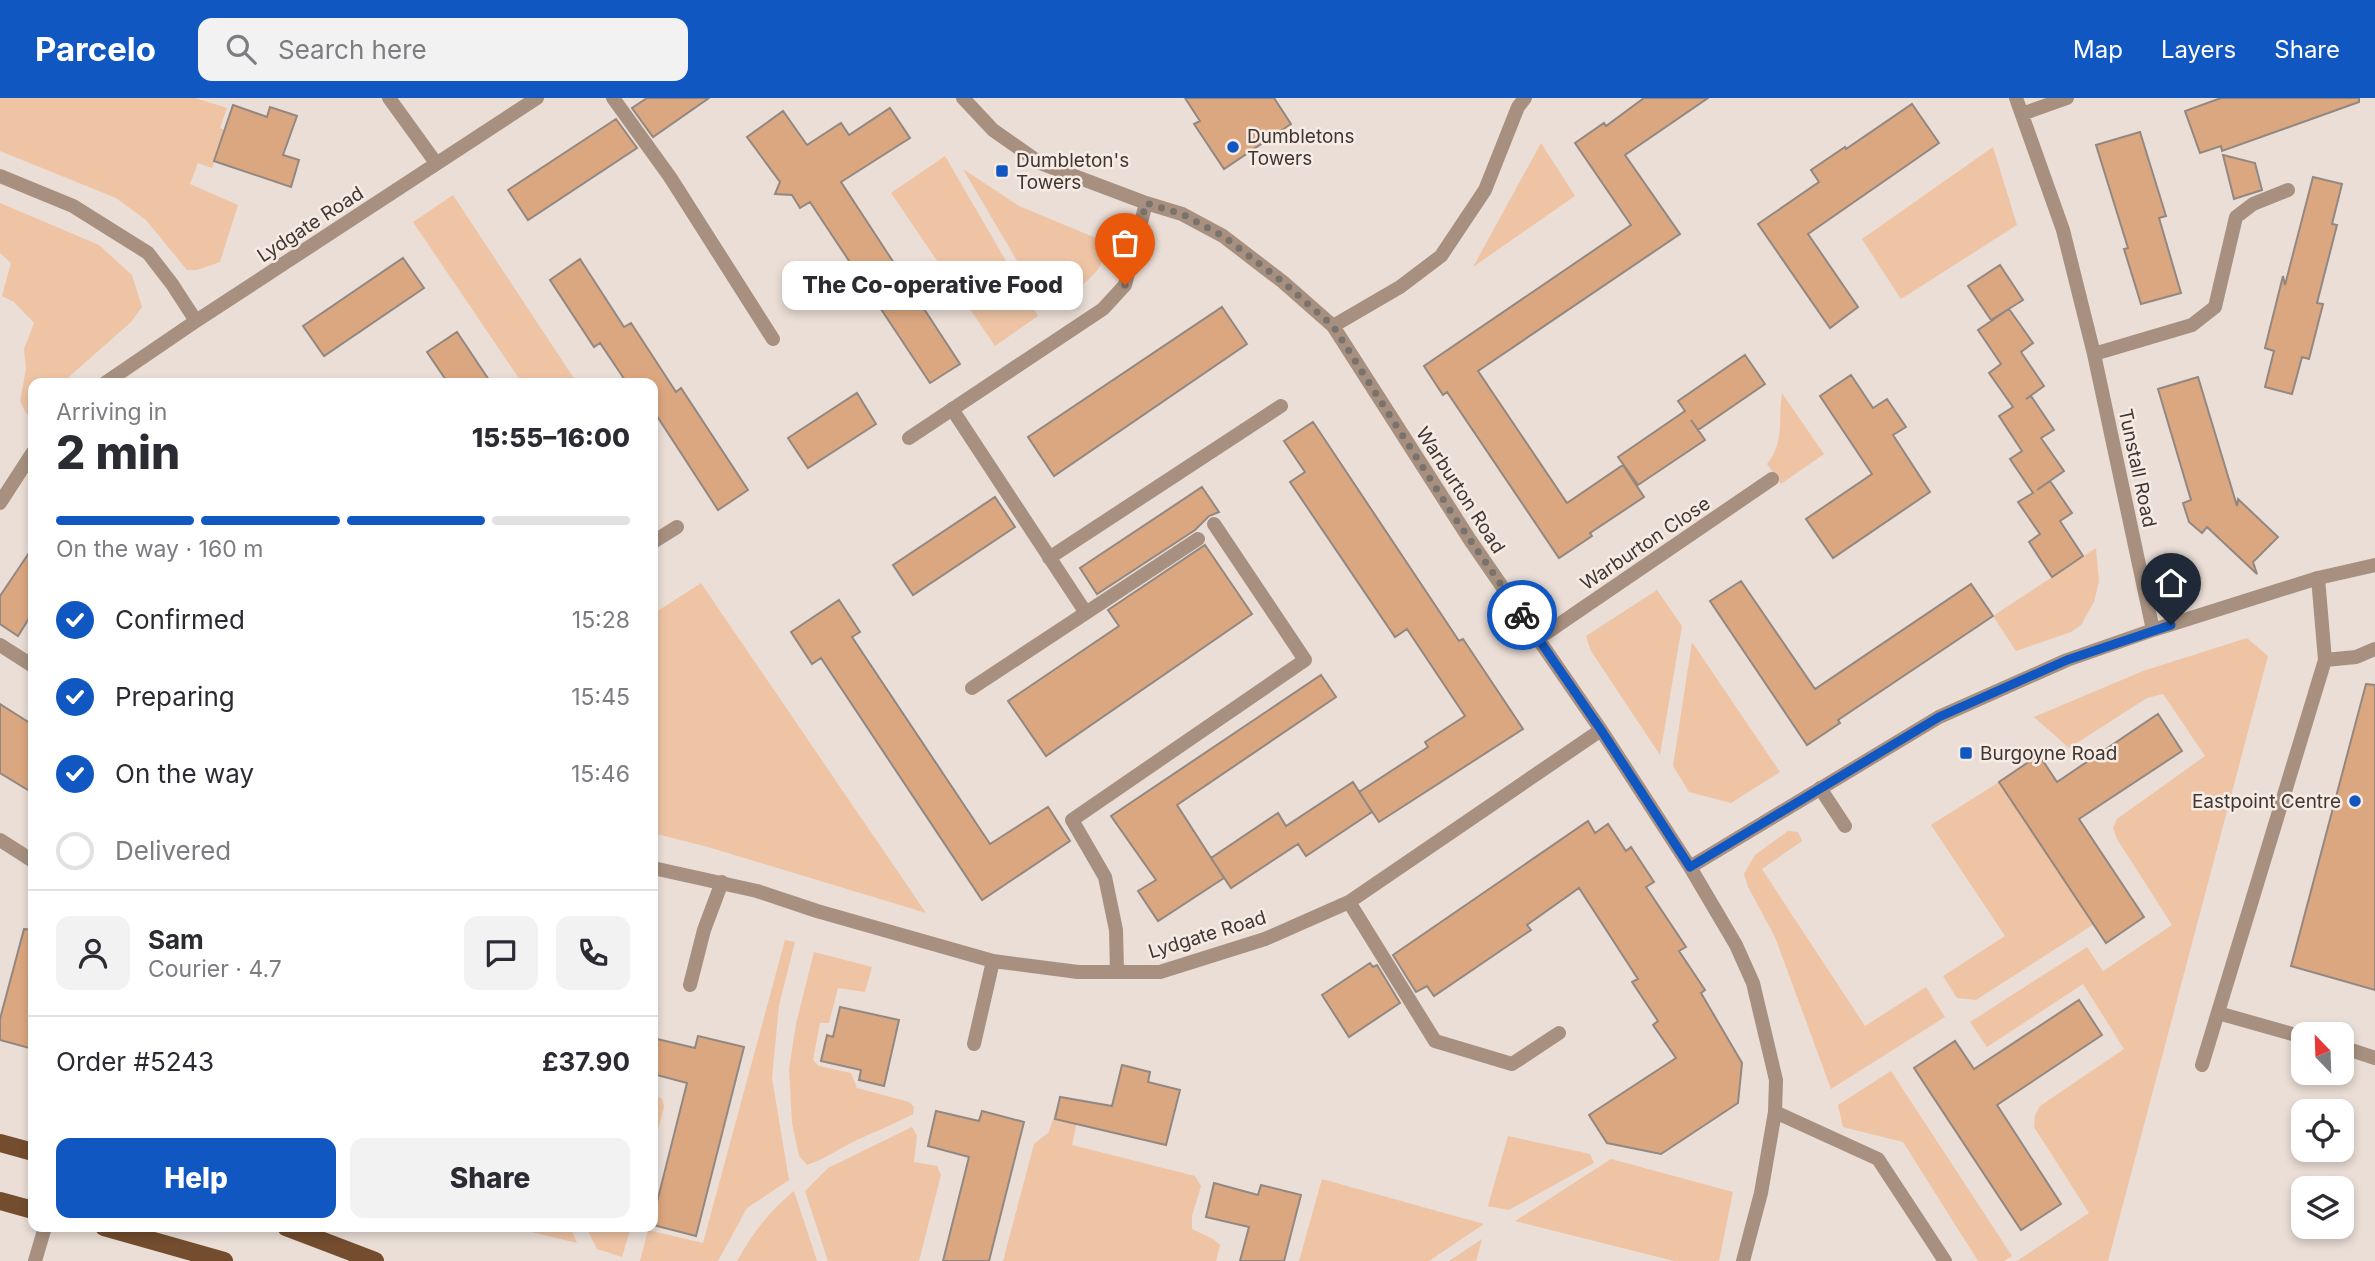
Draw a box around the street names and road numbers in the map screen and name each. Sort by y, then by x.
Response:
street label: Lydgate Road [253,182,368,267]
street label: Tunstall Road [2114,407,2161,530]
street label: Warburton Road [1411,423,1510,558]
street label: Warburton Close [1576,492,1714,595]
street label: Lydgate Road [1145,906,1269,963]

